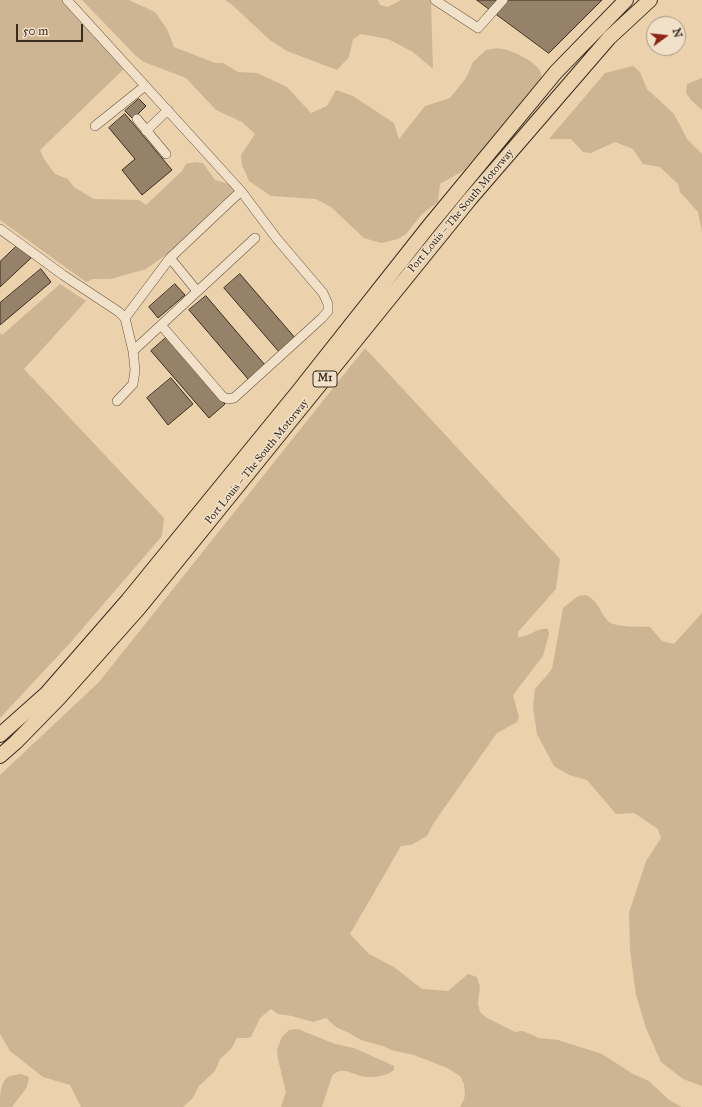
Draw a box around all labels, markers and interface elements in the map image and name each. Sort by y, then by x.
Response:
scale bar [18,16,85,42]
north arrow [646,16,686,56]
text: 50 m [23,24,48,38]
text: N [670,27,685,39]
street label: Port Louis – The South Motorway [405,147,517,275]
road number: M1 [313,371,337,387]
street label: Port Louis – The South Motorway [202,397,312,527]

